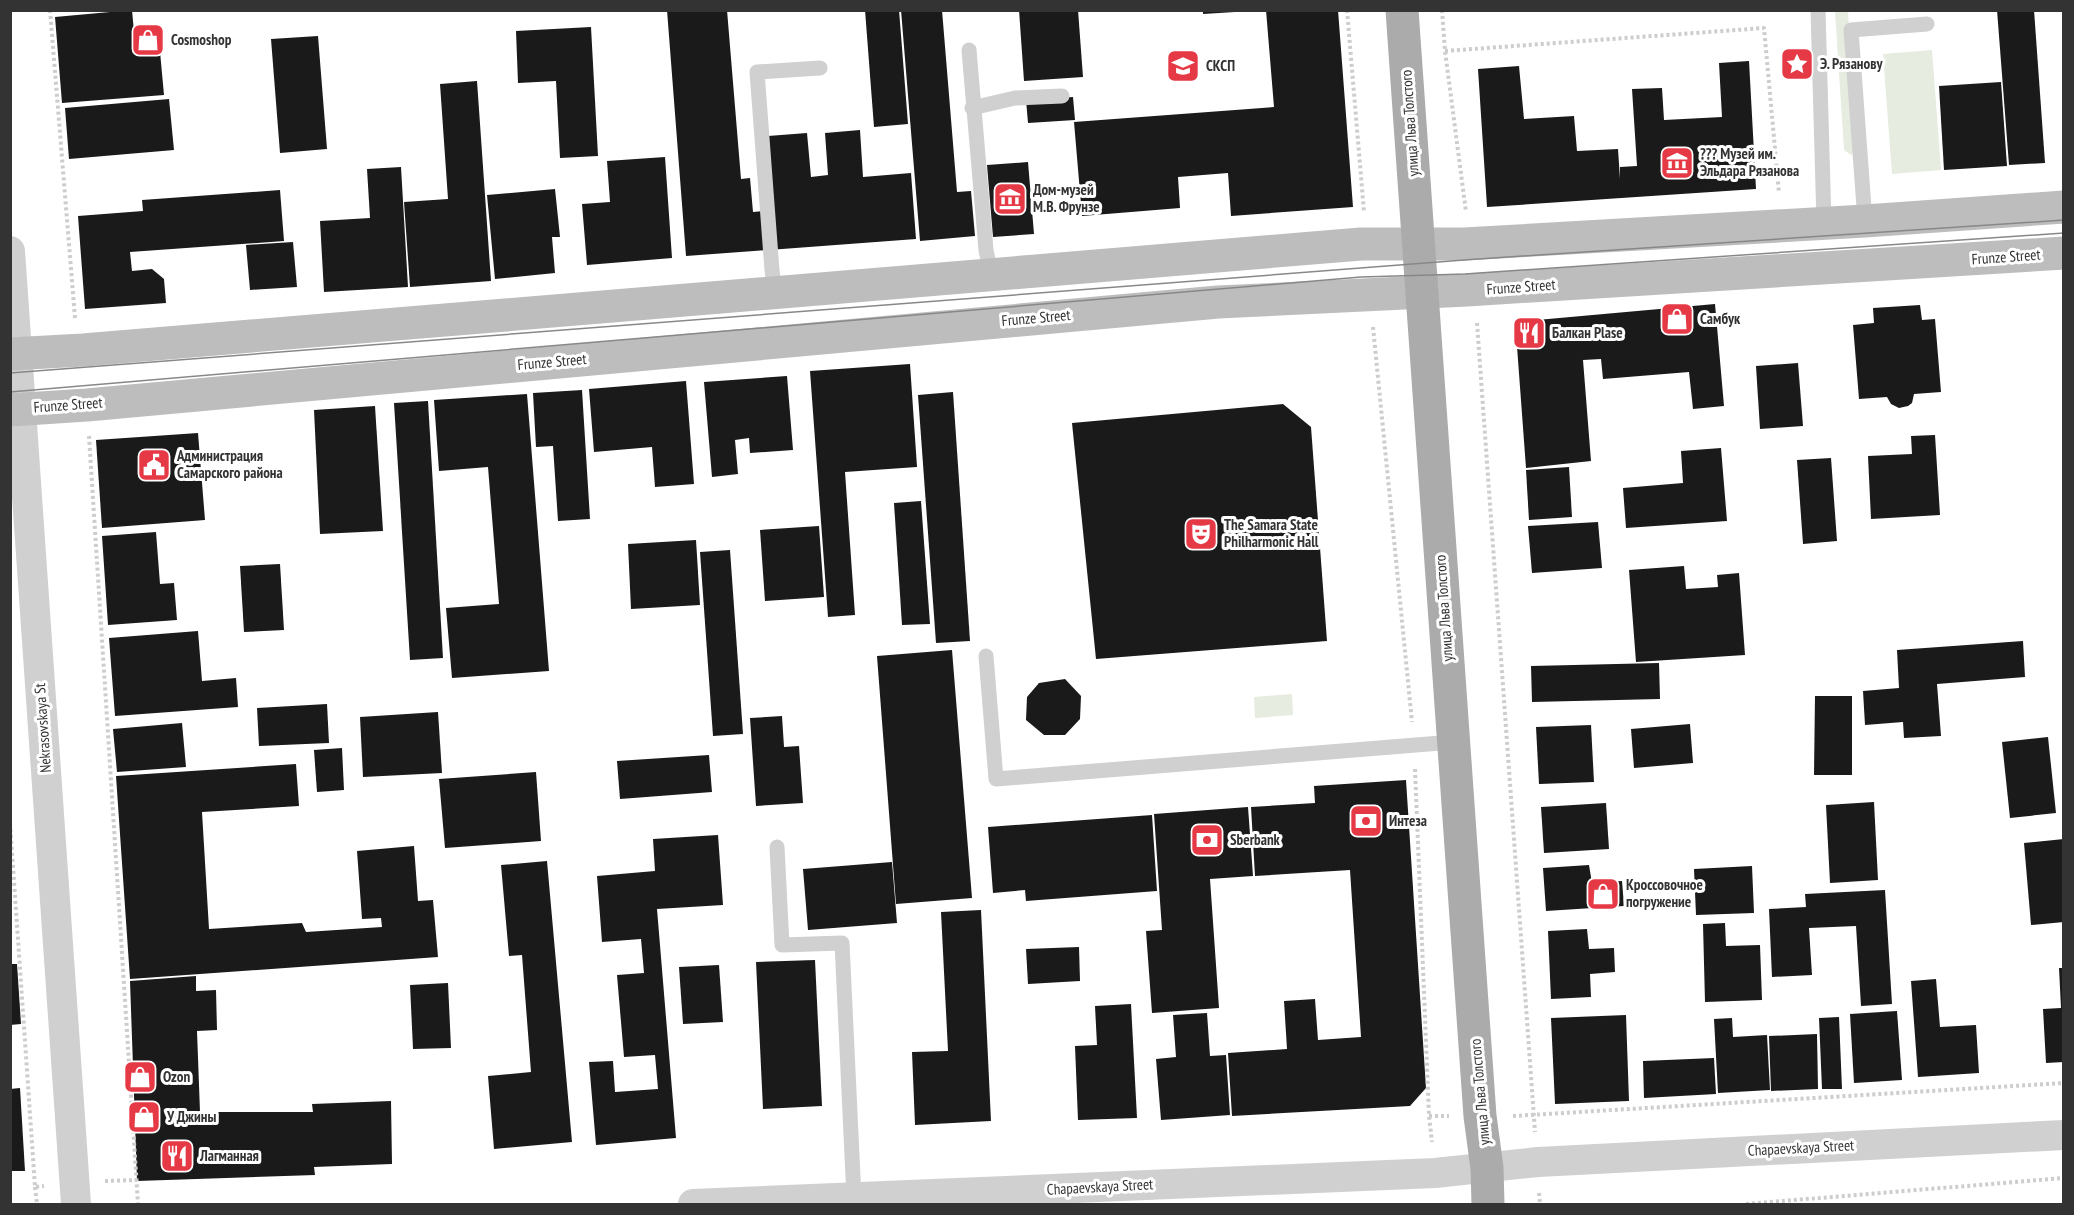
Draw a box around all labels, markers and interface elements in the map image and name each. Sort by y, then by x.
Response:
shop icon: Cosmoshop [130,22,166,58]
place label: Cosmoshop [171,30,232,49]
place icon: Э. Рязанову [1779,46,1815,82]
school or university icon: СКСП [1165,48,1201,84]
place label: Э. Рязанову [1820,54,1883,73]
place label: СКСП [1206,56,1235,75]
street label: улица Льва Толстого [1396,69,1423,177]
place label: ??? Музей им. Эльдара Рязанова [1700,144,1799,180]
museum icon: ??? Музей им. Эльдара Рязанова [1659,145,1695,181]
place label: Дом-музей М.В. Фрунзе [1033,180,1100,216]
museum icon: Дом-музей М.В. Фрунзе [992,181,1028,217]
street label: Frunze Street [1971,245,2041,268]
street label: Frunze Street [1486,275,1556,298]
shop icon: Самбук [1659,301,1695,337]
street label: Frunze Street [1001,305,1071,330]
place label: Самбук [1700,309,1741,328]
restaurant icon: Балкан Plase [1511,315,1547,351]
place label: Балкан Plase [1552,323,1623,342]
street label: Frunze Street [517,349,587,374]
street label: Frunze Street [33,393,103,416]
place label: Администрация Самарского района [176,446,283,482]
public building icon: Администрация Самарского района [136,447,172,483]
place label: The Samara State Philharmonic Hall [1224,515,1319,551]
theatre icon: The Samara State Philharmonic Hall [1183,516,1219,552]
street label: улица Льва Толстого [1430,554,1457,662]
street label: Nekrasovskaya St [30,683,55,773]
bank icon: Интеза [1348,803,1384,839]
place label: Интеза [1389,811,1427,830]
bank icon: Sberbank [1189,822,1225,858]
place label: Sberbank [1230,830,1281,849]
place label: Кроссовочное погружение [1626,875,1703,911]
shop icon: Кроссовочное погружение [1585,876,1621,912]
street label: улица Льва Толстого [1465,1038,1494,1146]
shop icon: Ozon [122,1059,158,1095]
place label: Ozon [163,1067,190,1086]
shop icon: У Джины [126,1099,162,1135]
place label: У Джины [166,1107,216,1126]
street label: Chapaevskaya Street [1747,1135,1855,1160]
restaurant icon: Лагманная [159,1138,195,1174]
place label: Лагманная [199,1146,259,1165]
street label: Chapaevskaya Street [1046,1174,1154,1199]

